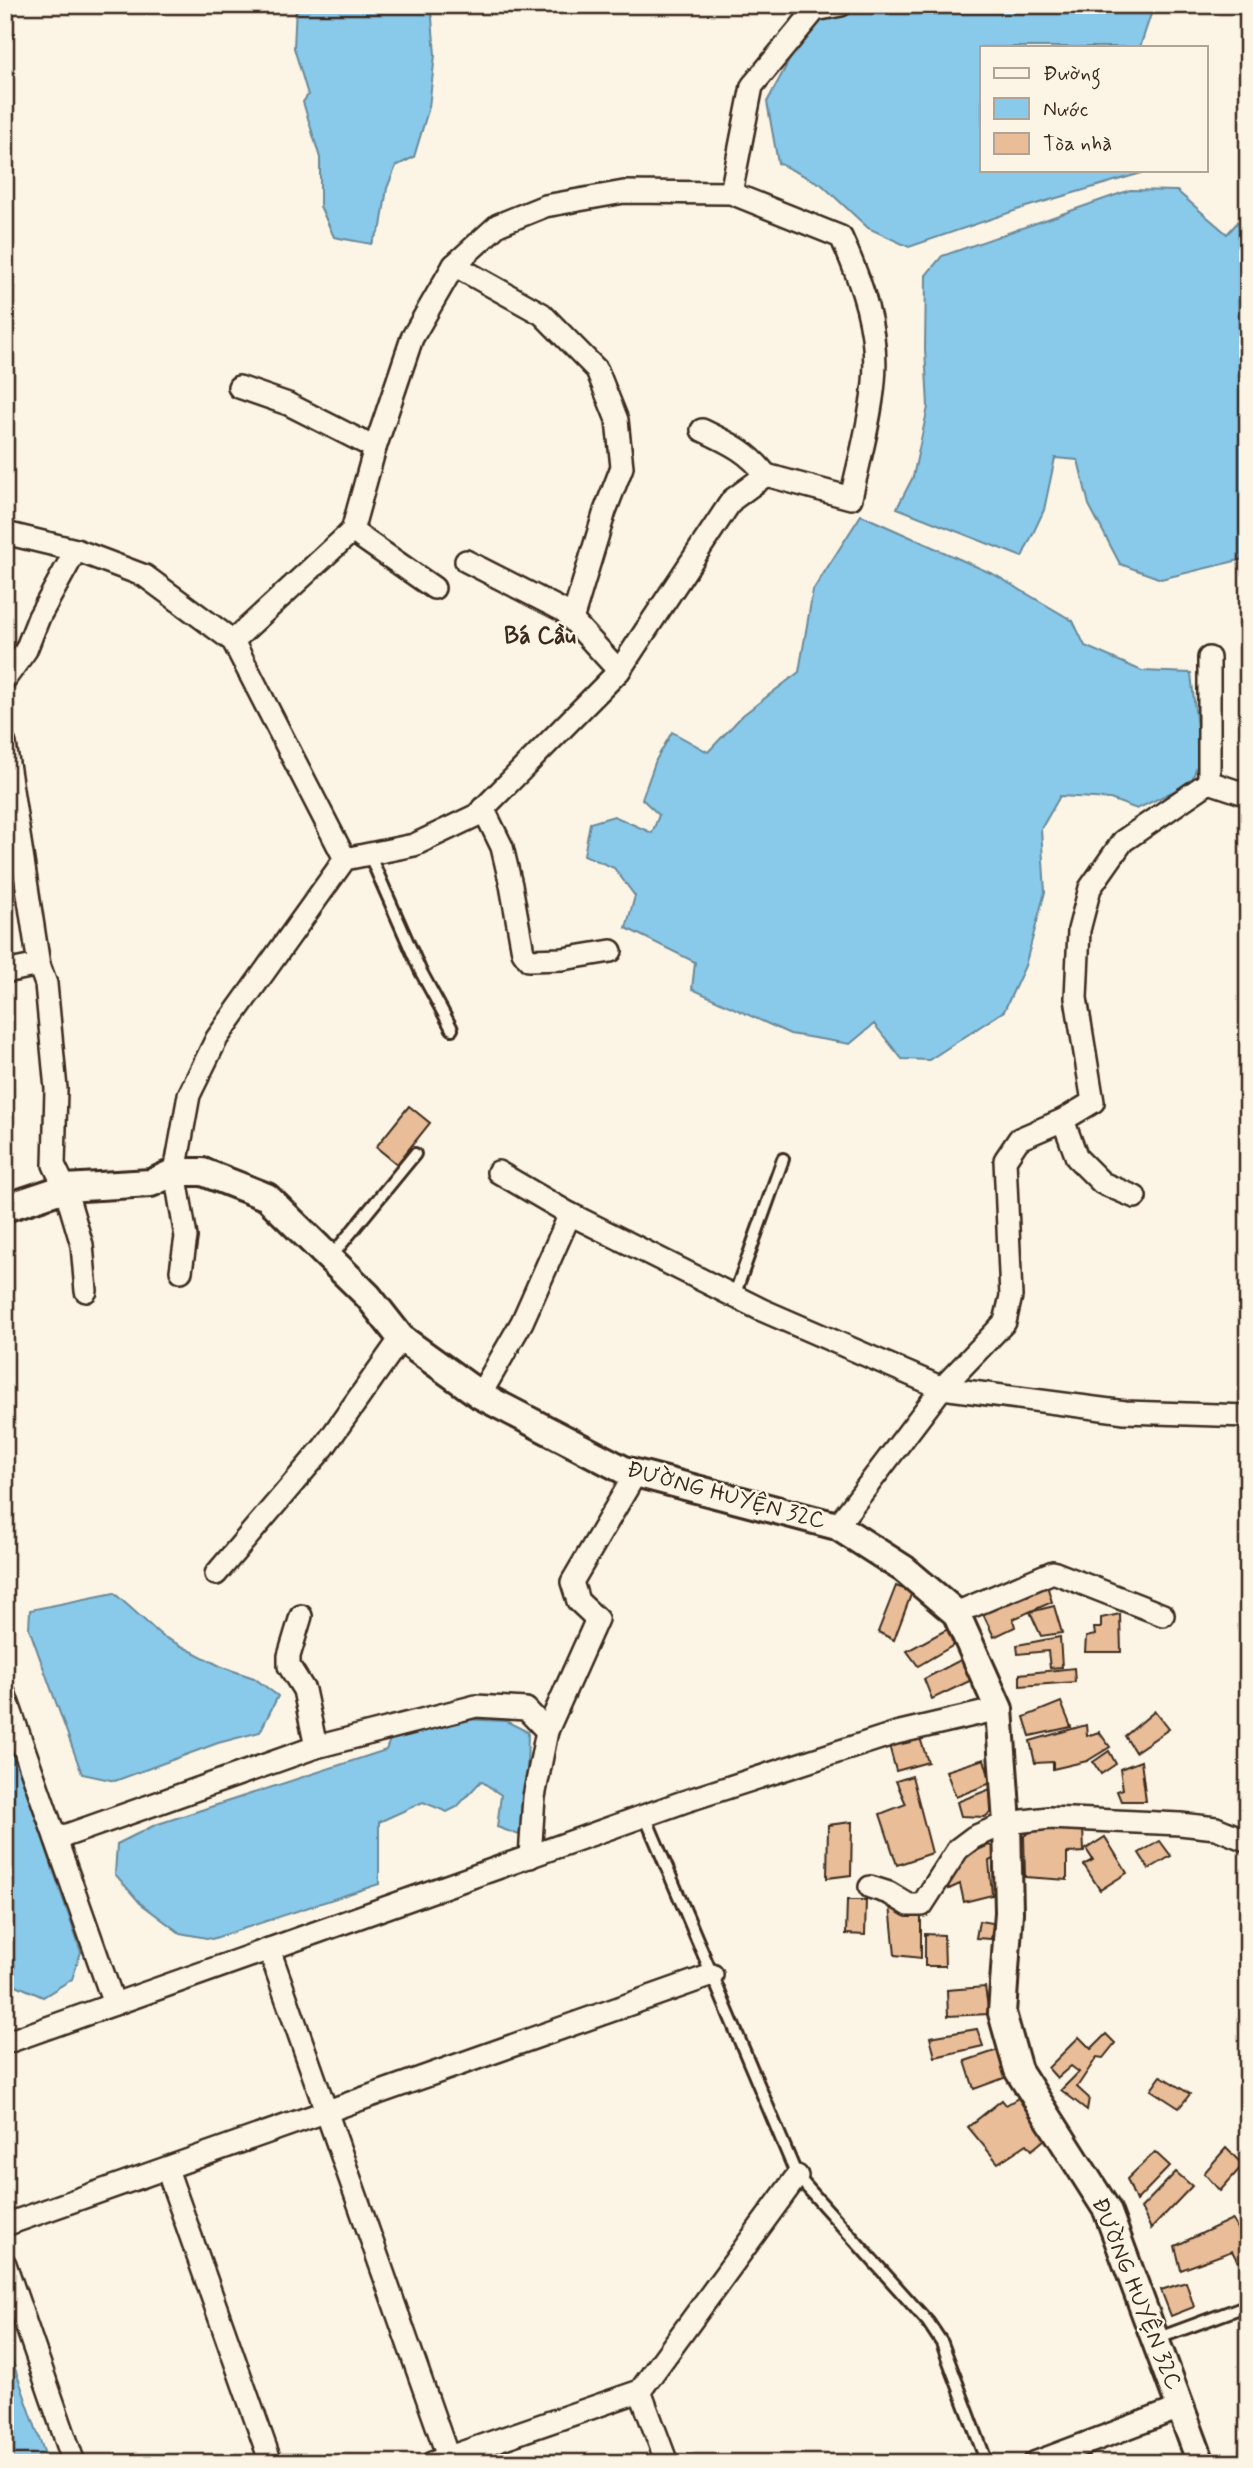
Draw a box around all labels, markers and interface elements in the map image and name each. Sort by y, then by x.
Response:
legend [980,46,1208,172]
text: Đường [1043,60,1101,90]
text: Nước [1043,96,1088,124]
text: Tòa nhà [1043,130,1112,158]
district label: Bá Cầu [504,621,576,652]
street label: ĐƯỜNG HUYỆN 32C [623,1455,829,1537]
street label: ĐƯỜNG HUYỆN 32C [1084,2193,1188,2395]

